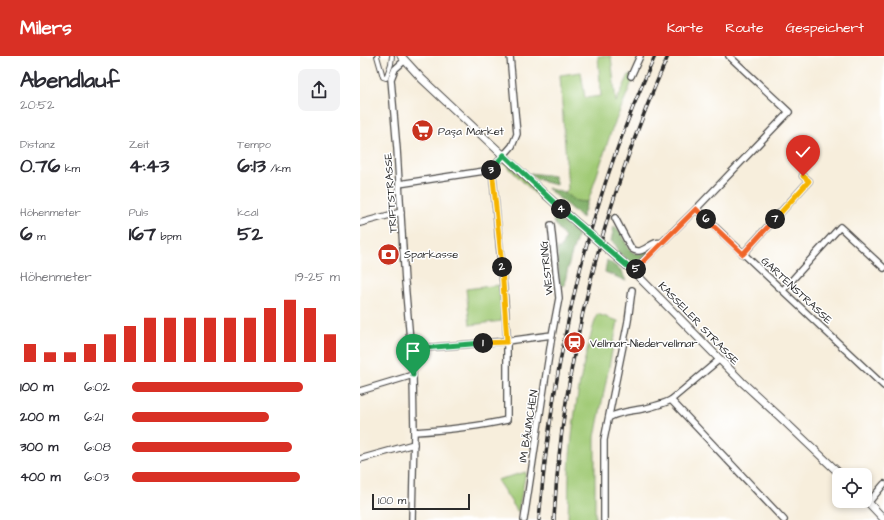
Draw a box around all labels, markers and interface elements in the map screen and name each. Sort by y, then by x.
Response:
text: Milers [20,15,72,42]
text: Karte [667,18,703,38]
text: Route [725,18,763,38]
text: Gespeichert [785,18,864,38]
text: Abendlauf [20,65,120,96]
button: share [298,69,340,111]
text: 20:52 [20,96,54,114]
supermarket icon: Paşa Market [409,118,435,144]
place label: Paşa Market [438,124,505,139]
pin [786,135,820,176]
text: Distanz [20,137,55,152]
text: Zeit [129,137,149,152]
text: Tempo [237,137,271,152]
icon: check [792,141,814,163]
text: 0.76 [20,152,60,180]
text: 4:43 [129,152,169,180]
text: 6:13 [237,152,266,180]
street label: TRIFTSTRASSE [380,152,401,234]
pin: 3 [481,160,501,180]
text: km [60,161,80,176]
text: /km [266,161,291,176]
text: 3 [488,162,494,177]
pin: 4 [551,199,571,219]
text: 4 [557,201,565,216]
text: Höhenmeter [20,205,81,220]
text: Puls [129,205,149,220]
text: kcal [237,205,258,220]
pin: 6 [696,209,716,229]
pin: 7 [765,209,785,229]
text: 6 [703,211,709,226]
text: 7 [772,211,778,226]
text: 6 [20,220,33,248]
text: 167 [129,220,156,248]
text: 52 [237,220,263,248]
text: m [33,229,46,244]
text: bpm [156,229,181,244]
street label: WESTRING [536,240,557,296]
bank icon: Sparkasse [376,241,402,267]
place label: Sparkasse [404,247,458,262]
street label: GARTENSTRASSE [758,253,836,328]
pin: 2 [492,257,512,277]
text: 2 [499,259,505,274]
pin: 5 [626,259,646,279]
text: 5 [632,261,640,276]
text: Höhenmeter [20,268,92,286]
text: 19–25 m [295,268,340,286]
street label: KASSELER STRASSE [655,279,743,369]
station icon: Vellmar-Niedervellmar [561,330,587,356]
pin: 1 [473,333,493,353]
pin [396,334,430,375]
text: 1 [482,335,484,350]
place label: Vellmar-Niedervellmar [590,336,697,351]
icon: arrive [402,340,424,362]
text: 100 m [20,378,53,396]
text: 6:02 [84,378,110,396]
street label: IM BÄUMCHEN [515,389,542,463]
text: 200 m [20,408,59,426]
text: 6:21 [84,408,103,426]
text: 300 m [20,438,58,456]
text: 6:08 [84,438,111,456]
text: 400 m [20,468,61,486]
text: 6:03 [84,468,109,486]
map controls [832,468,872,508]
button: locate [832,468,872,508]
scale bar [372,492,470,511]
text: 100 m [378,493,406,508]

